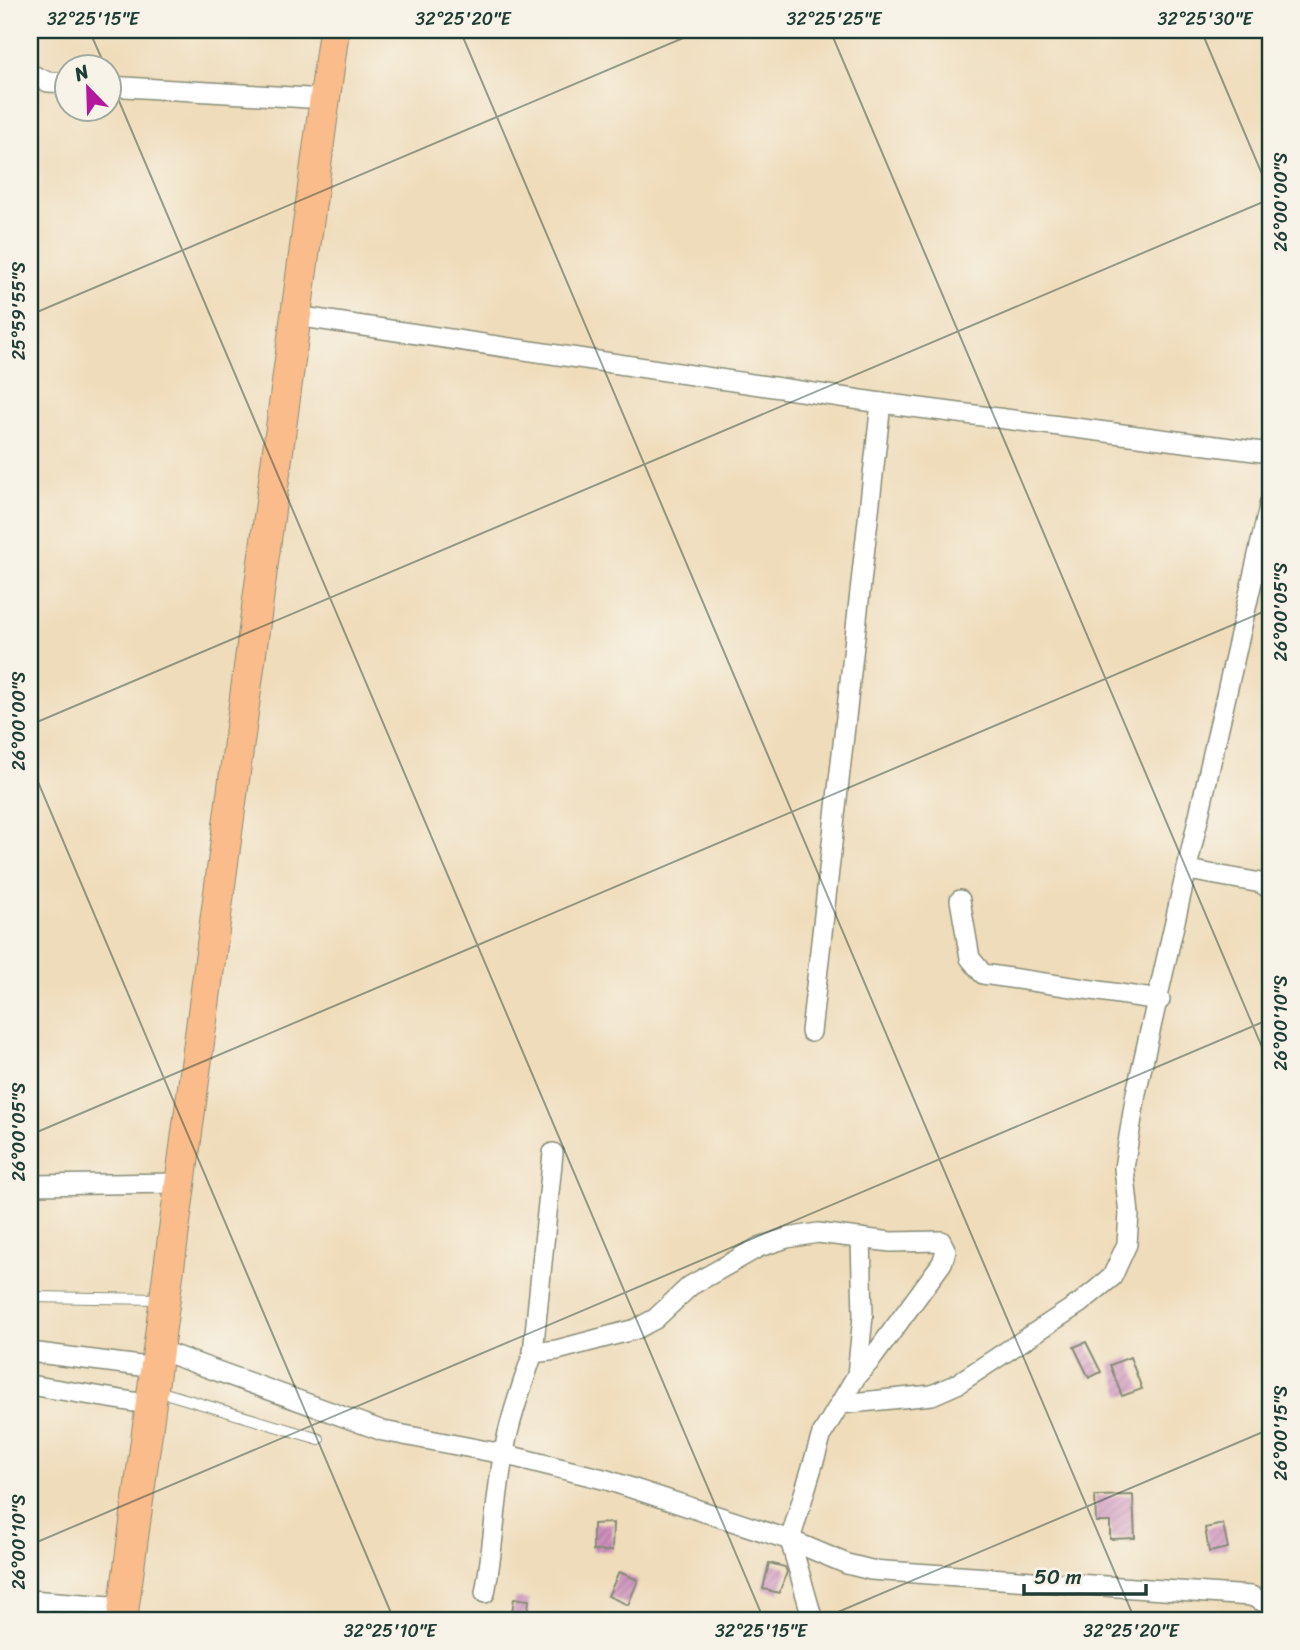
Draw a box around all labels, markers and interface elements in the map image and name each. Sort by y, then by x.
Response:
text: 32°25'15"E [47,3,140,35]
text: 32°25'20"E [415,3,512,35]
text: 32°25'25"E [787,3,882,35]
text: 32°25'30"E [1158,3,1253,35]
north arrow [52,52,122,122]
text: N [68,55,95,91]
text: 26°00'00"S [1265,152,1297,252]
text: 25°59'55"S [3,262,35,360]
text: 26°00'05"S [1265,563,1297,661]
text: 26°00'00"S [3,671,35,771]
text: 26°00'10"S [1265,975,1297,1071]
text: 26°00'05"S [3,1083,35,1181]
text: 26°00'15"S [1265,1385,1297,1481]
text: 26°00'10"S [3,1494,35,1590]
scale bar [1024,1552,1146,1596]
text: 50 m [1034,1558,1082,1596]
text: 32°25'10"E [344,1615,437,1647]
text: 32°25'15"E [715,1615,808,1647]
text: 32°25'20"E [1083,1615,1180,1647]

